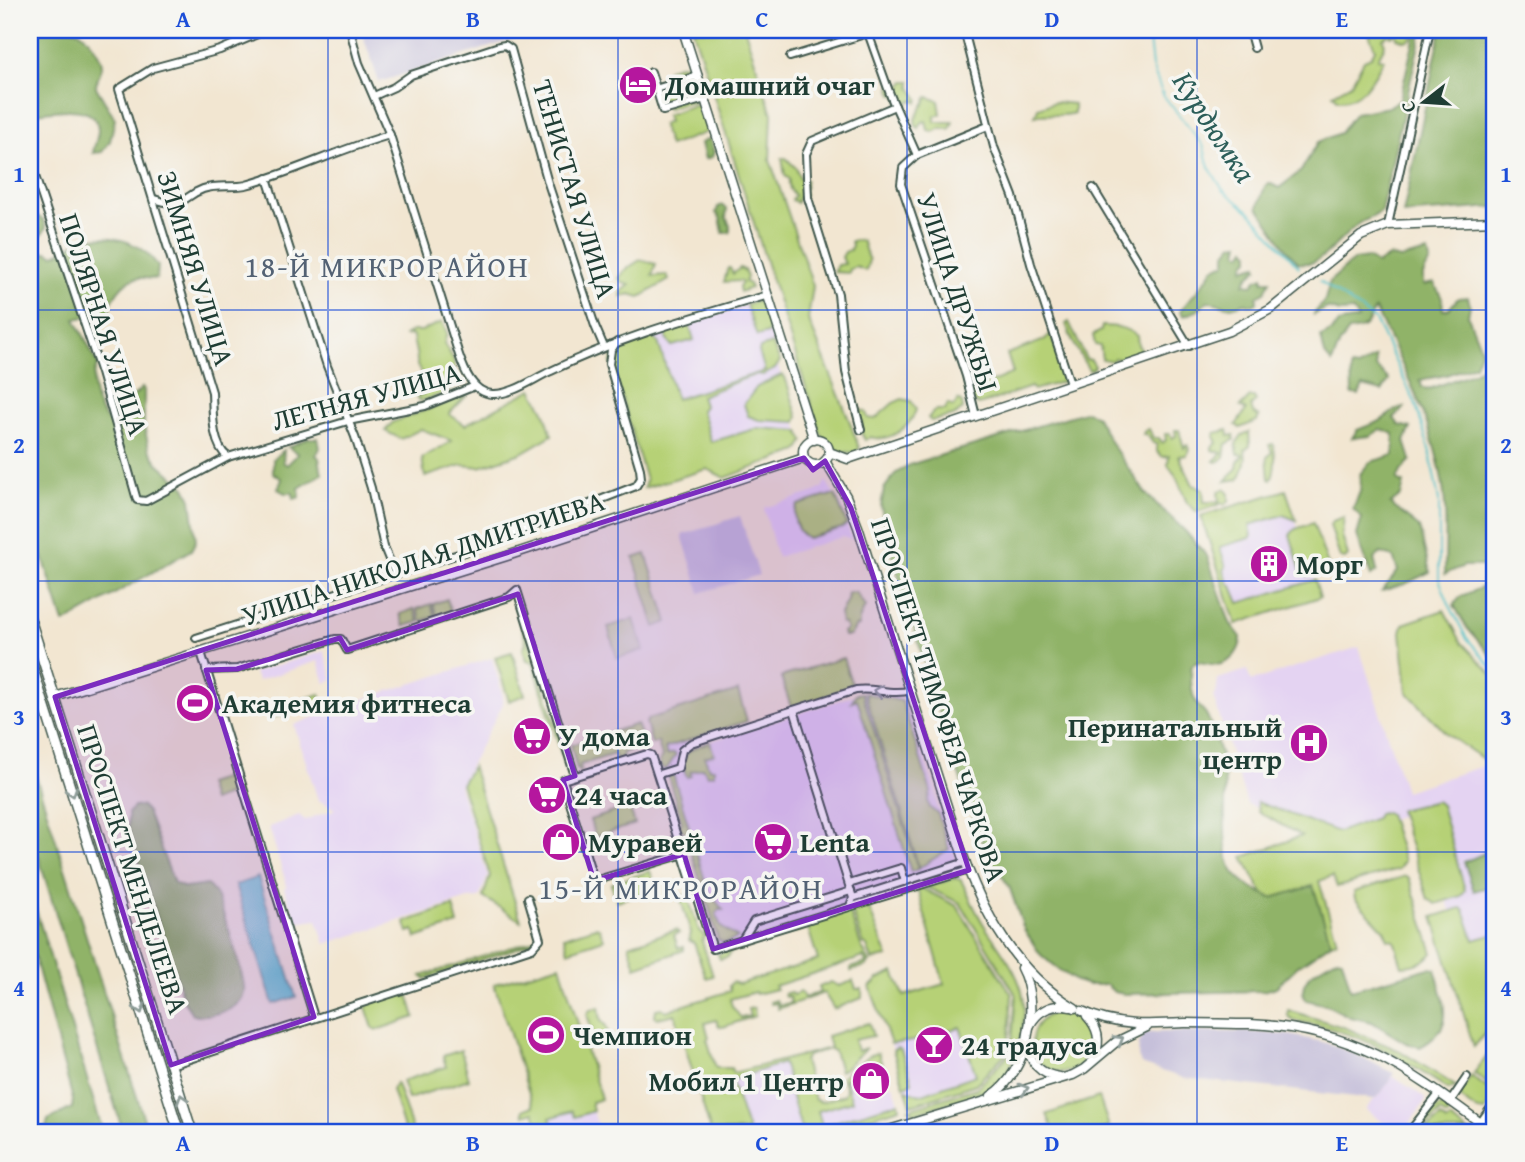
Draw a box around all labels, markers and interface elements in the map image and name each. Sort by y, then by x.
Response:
text: A [176,2,191,35]
text: B [466,2,480,35]
text: C [755,2,769,35]
text: D [1045,2,1060,35]
text: E [1336,2,1348,35]
water label: Курдюмка [1162,62,1267,191]
hotel icon: Домашний очаг [617,64,659,106]
place label: Домашний очаг [664,64,875,105]
north arrow [1388,66,1458,136]
street label: ТЕНИСТАЯ УЛИЦА [523,75,628,303]
text: С [1393,97,1423,116]
text: 1 [13,157,25,190]
text: 1 [1500,157,1512,190]
street label: ЗИМНЯЯ УЛИЦА [147,165,246,370]
street label: УЛИЦА ДРУЖБЫ [907,187,1010,397]
street label: ПОЛЯРНАЯ УЛИЦА [49,208,160,440]
district label: 18-Й МИКРОРАЙОН [244,244,530,288]
street label: ЛЕТНЯЯ УЛИЦА [267,351,465,440]
text: 2 [13,428,25,461]
text: 2 [1500,428,1512,461]
street label: УЛИЦА НИКОЛАЯ ДМИТРИЕВА [236,479,610,636]
street label: ПРОСПЕКТ ТИМОФЕЯ ЧАРКОВА [861,512,1018,887]
building icon: Морг [1248,543,1290,585]
place label: Морг [1296,543,1363,584]
sports icon: Академия фитнеса [174,682,216,724]
place label: Академия фитнеса [222,682,472,723]
one-way arrow [872,684,884,699]
text: 3 [13,700,25,733]
text: 3 [1500,700,1512,733]
place label: Перинатальный центр [1068,706,1282,779]
supermarket icon: У дома [511,715,553,757]
place label: У дома [559,715,651,756]
street label: ПРОСПЕКТ МЕНДЕЛЕЕВА [67,719,200,1019]
hospital icon: Перинатальный центр [1288,722,1330,764]
supermarket icon: 24 часа [526,774,568,816]
place label: 24 часа [574,774,668,815]
one-way arrow [63,786,78,798]
shop icon: Муравей [540,821,582,863]
place label: Муравей [588,821,703,862]
supermarket icon: Lenta [752,821,794,863]
place label: Lenta [800,821,870,862]
district label: 15-Й МИКРОРАЙОН [538,866,824,910]
text: 4 [13,971,25,1004]
text: 4 [1500,971,1512,1004]
one-way arrow [132,1003,147,1015]
sports icon: Чемпион [525,1014,567,1056]
place label: Чемпион [573,1014,692,1055]
bar icon: 24 градуса [913,1024,955,1066]
place label: 24 градуса [961,1024,1099,1065]
one-way arrow [1112,1036,1125,1049]
place label: Мобил 1 Центр [648,1060,844,1101]
shop icon: Мобил 1 Центр [850,1060,892,1102]
one-way arrow [1018,1083,1030,1097]
one-way arrow [175,1093,190,1105]
text: A [176,1126,191,1159]
text: B [466,1126,480,1159]
text: C [755,1126,769,1159]
text: D [1045,1126,1060,1159]
text: E [1336,1126,1348,1159]

